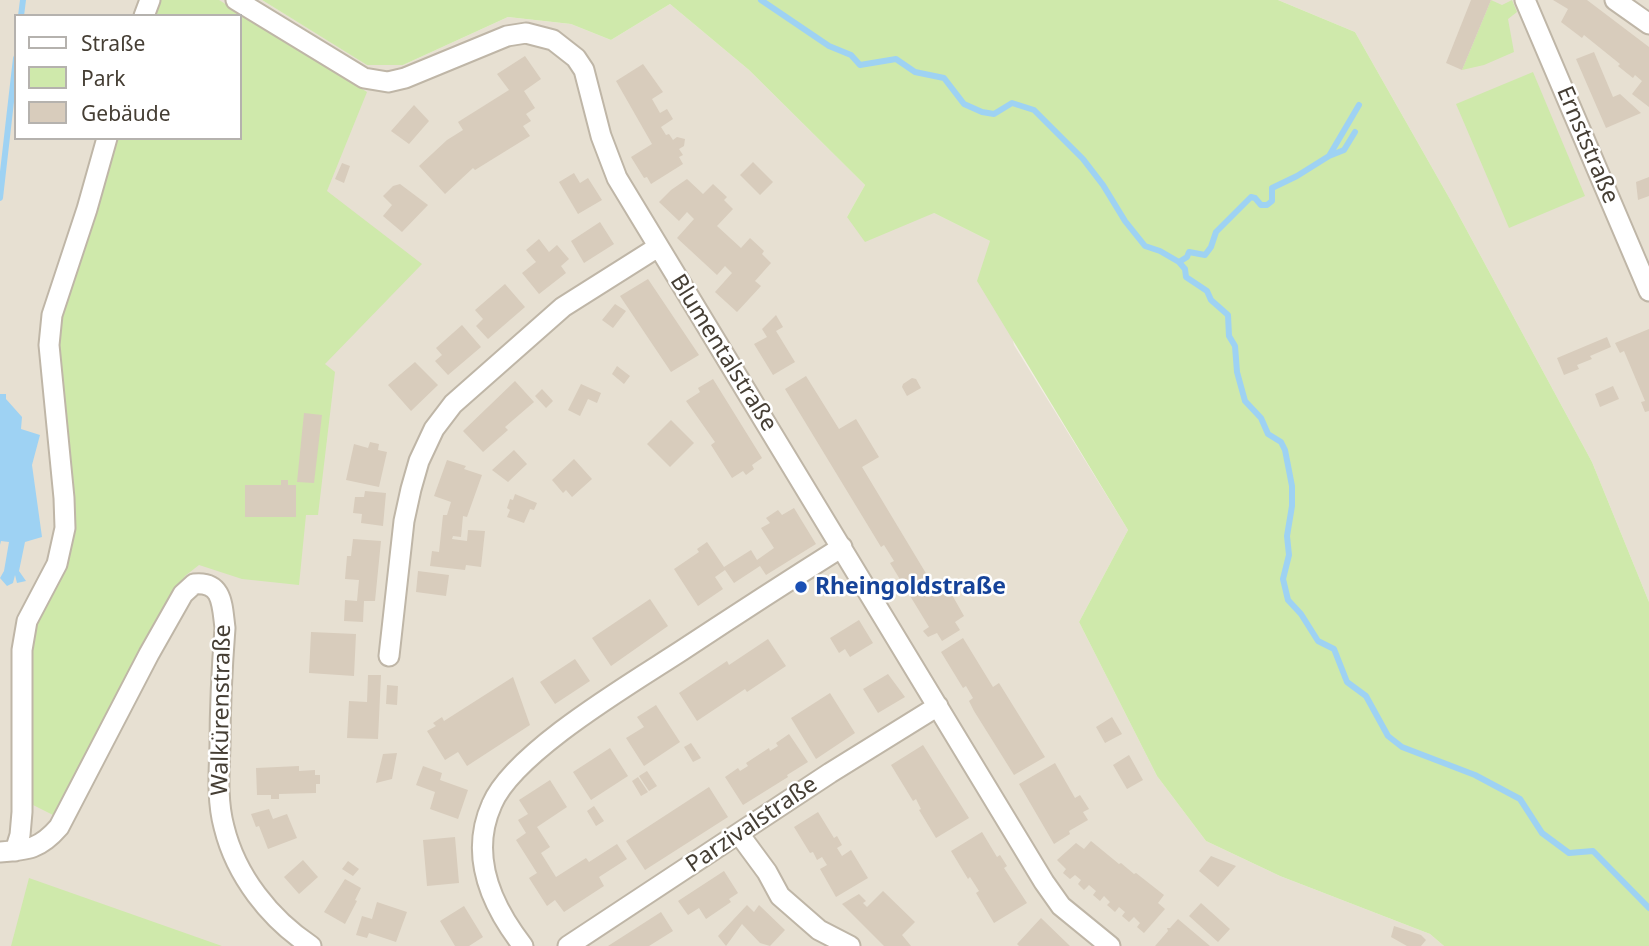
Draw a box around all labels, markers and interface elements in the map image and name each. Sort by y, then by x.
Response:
legend [14,14,242,140]
text: Straße [81,29,145,57]
text: Park [81,64,125,92]
street label: Ernststraße [1550,82,1624,208]
text: Gebäude [81,99,171,127]
street label: Blumentalstraße [664,270,782,436]
place label: Rheingoldstraße [815,573,1006,601]
marker: Rheingoldstraße [793,579,809,595]
street label: Walkürenstraße [207,624,237,796]
street label: Parzivalstraße [681,771,823,879]

